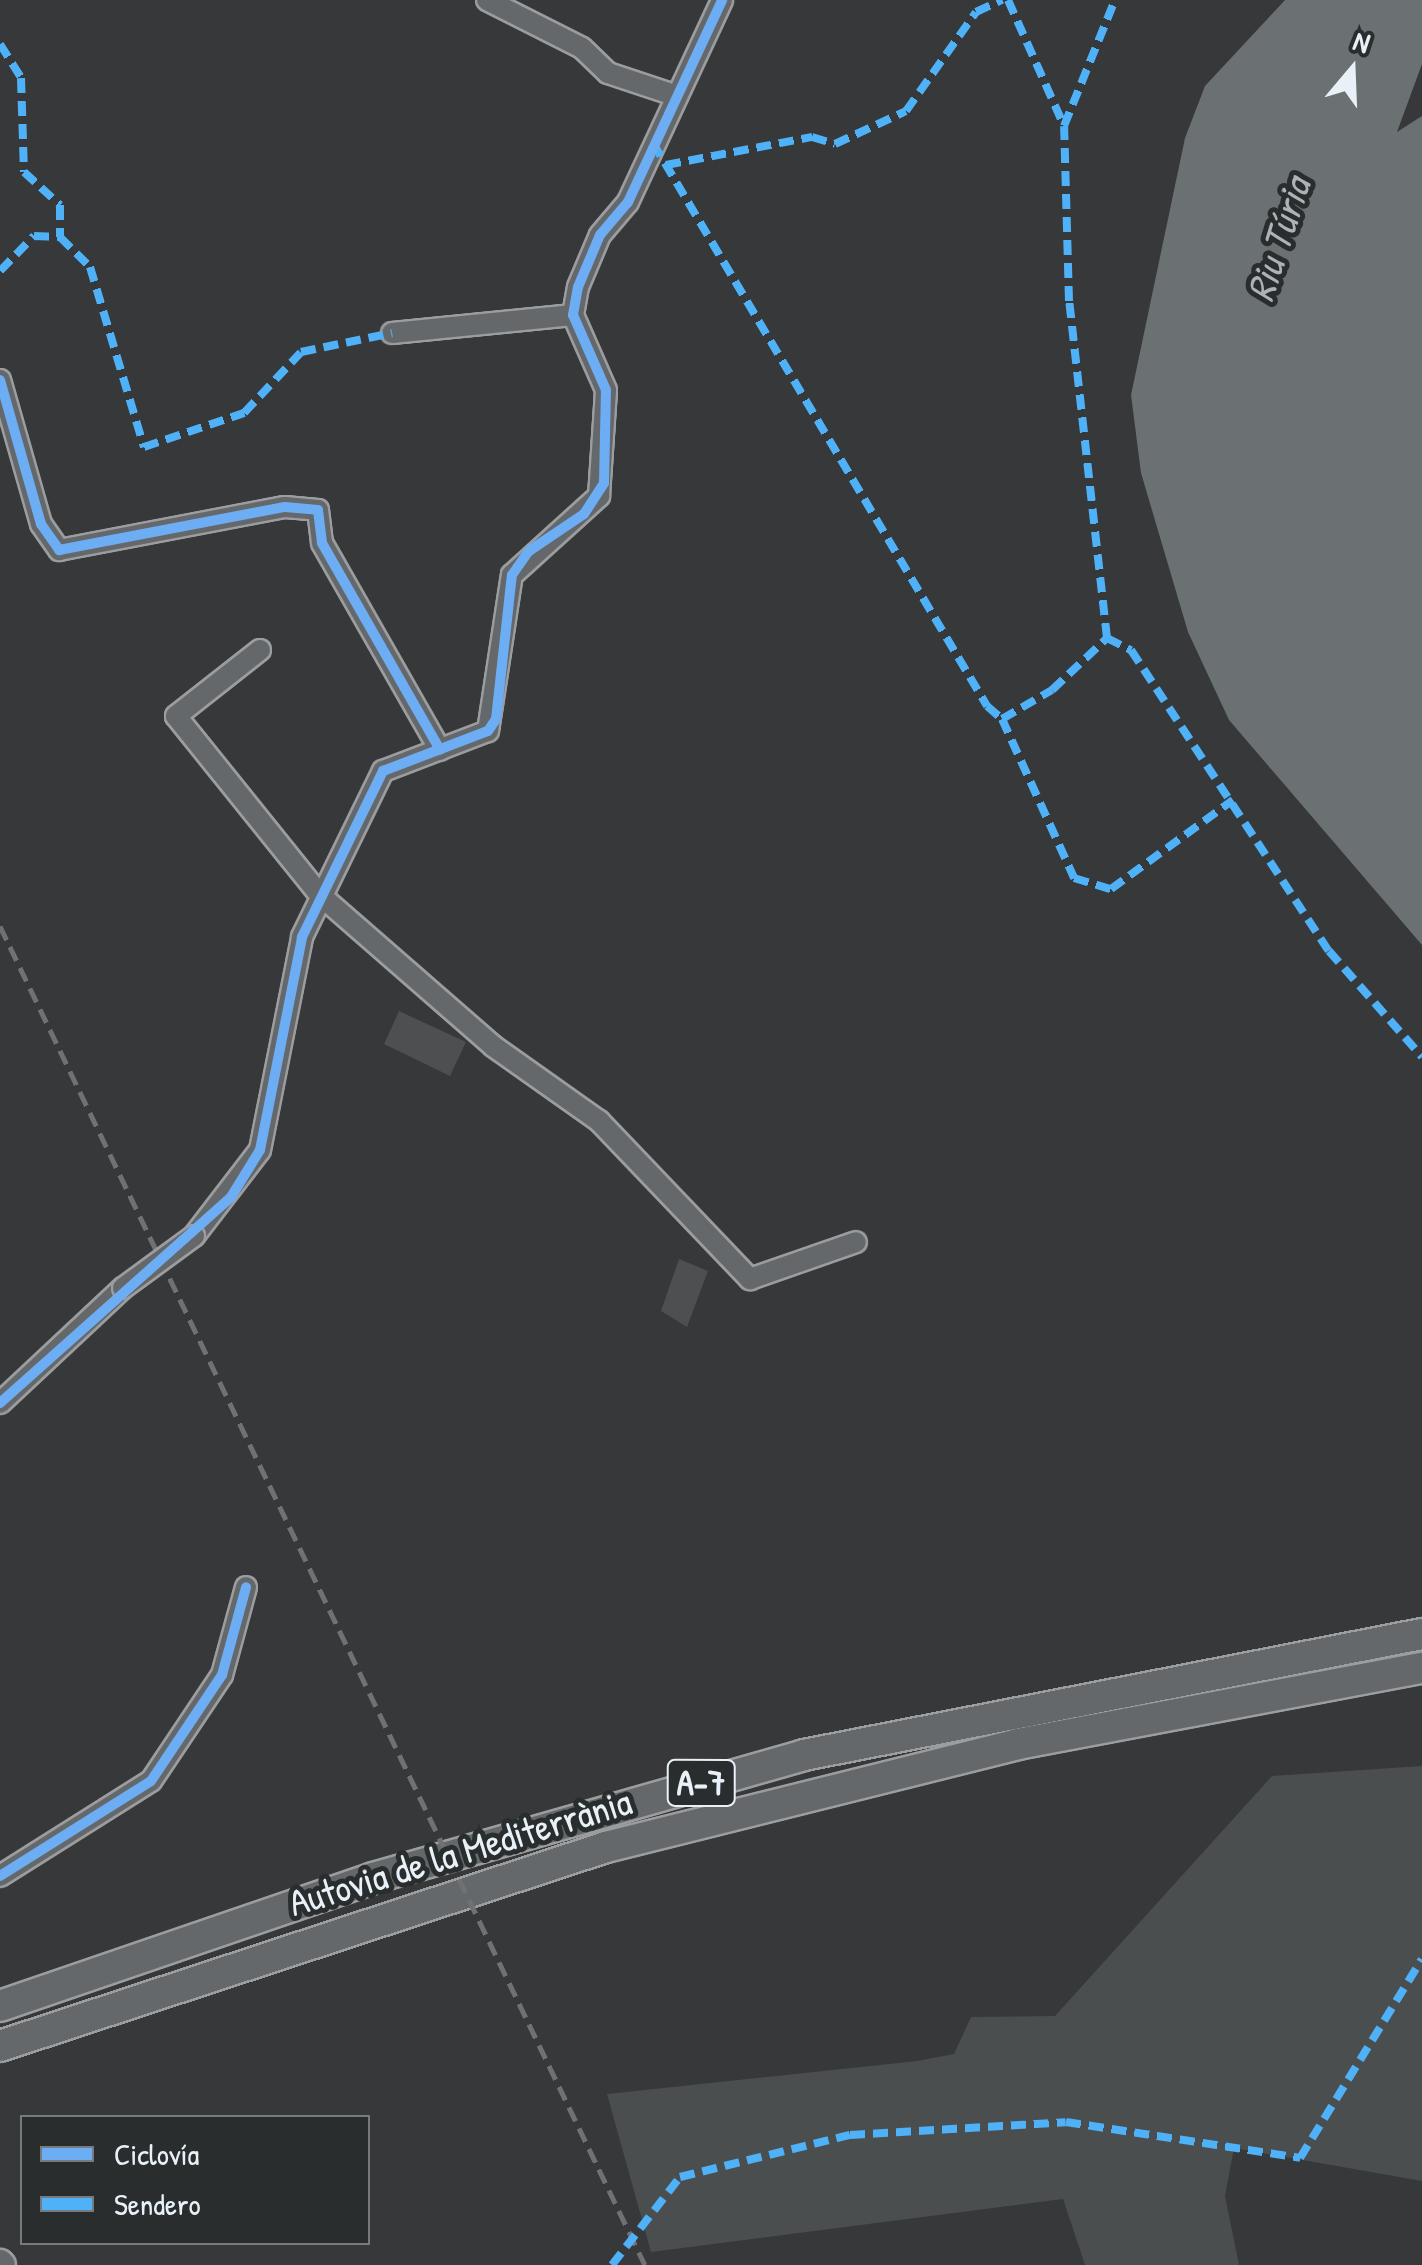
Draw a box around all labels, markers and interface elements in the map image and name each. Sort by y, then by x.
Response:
north arrow [1302,20,1402,120]
text: N [1349,21,1375,62]
water label: Riu Túria [1235,171,1319,307]
road number: A-7 [666,1753,736,1813]
street label: Autovia de la Mediterrània [283,1778,637,1926]
legend [20,2115,370,2245]
text: Ciclovía [114,2134,199,2174]
text: Sendero [114,2184,201,2224]

